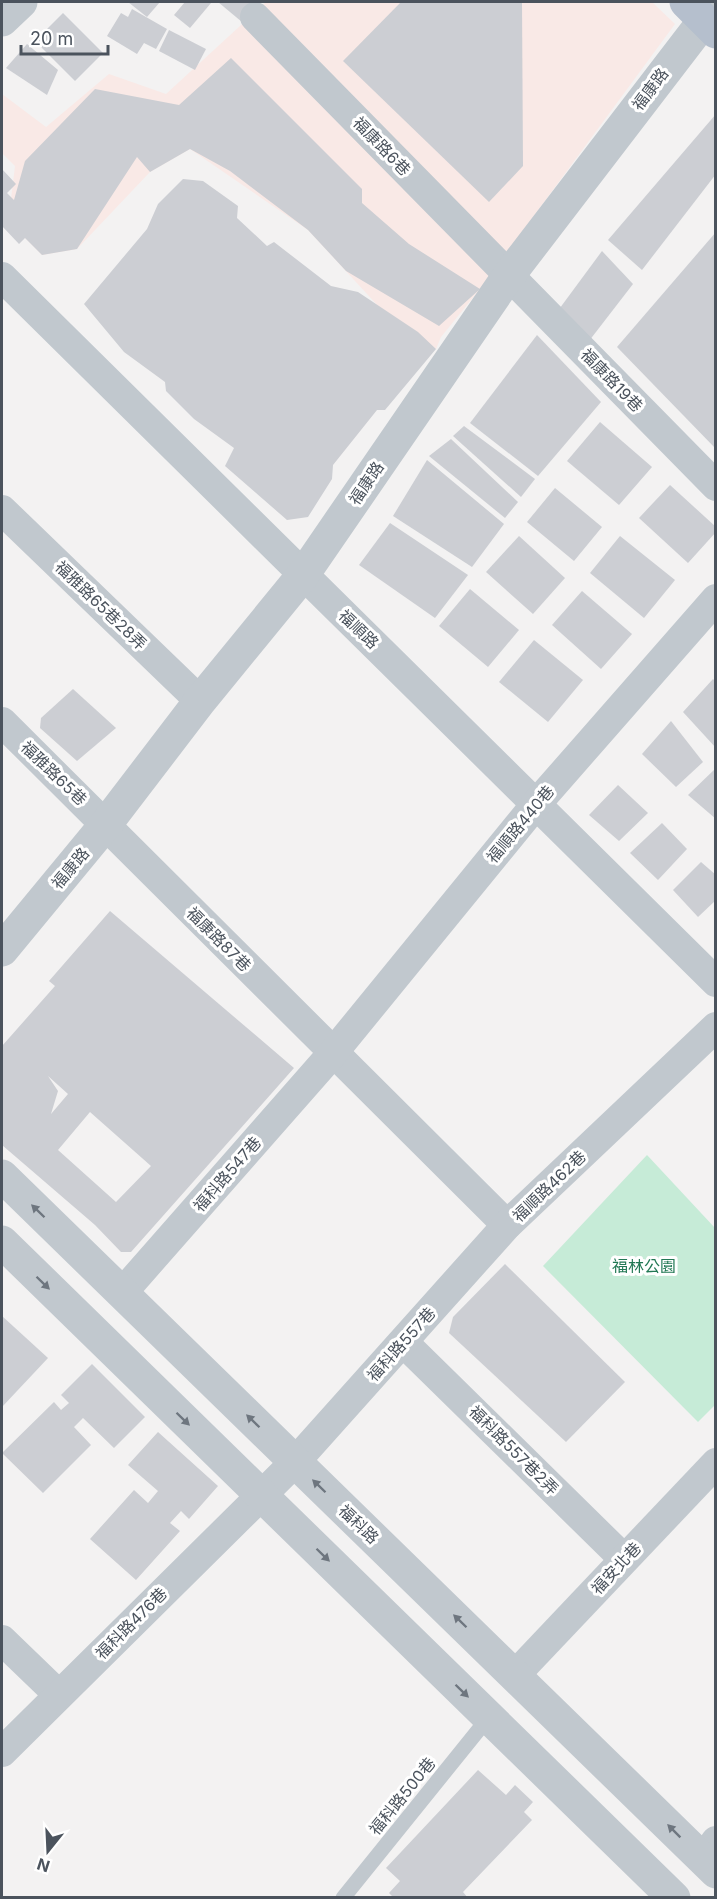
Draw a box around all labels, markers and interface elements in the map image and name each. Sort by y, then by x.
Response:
scale bar [21,18,108,56]
text: 20 m [30,28,73,49]
street label: 福康路 [628,64,672,114]
street label: 福康路6巷 [349,112,415,180]
street label: 福康路19巷 [577,344,647,416]
street label: 福康路 [344,458,388,508]
street label: 福雅路65巷28弄 [51,556,151,654]
street label: 福順路 [335,605,383,653]
street label: 福雅路65巷 [17,737,91,809]
street label: 福順路440巷 [482,781,558,867]
street label: 福康路 [47,843,93,893]
street label: 福康路87巷 [183,903,255,975]
street label: 福科路547巷 [189,1132,265,1216]
street label: 福順路462巷 [508,1146,590,1226]
one-way arrow [32,1205,46,1219]
park label: 福林公園 [612,1256,676,1276]
one-way arrow [36,1275,50,1289]
street label: 福科路557巷 [363,1303,439,1385]
street label: 福科路557巷2弄 [465,1401,563,1499]
one-way arrow [176,1411,190,1425]
one-way arrow [245,1414,260,1428]
one-way arrow [313,1479,327,1493]
street label: 福科路 [335,1500,383,1548]
street label: 福安北巷 [587,1538,645,1598]
one-way arrow [315,1547,329,1561]
street label: 福科路476巷 [91,1583,171,1663]
one-way arrow [453,1614,467,1628]
one-way arrow [455,1684,470,1698]
street label: 福科路500巷 [365,1753,439,1839]
north arrow [18,1821,78,1881]
one-way arrow [667,1824,681,1838]
text: N [34,1854,52,1877]

